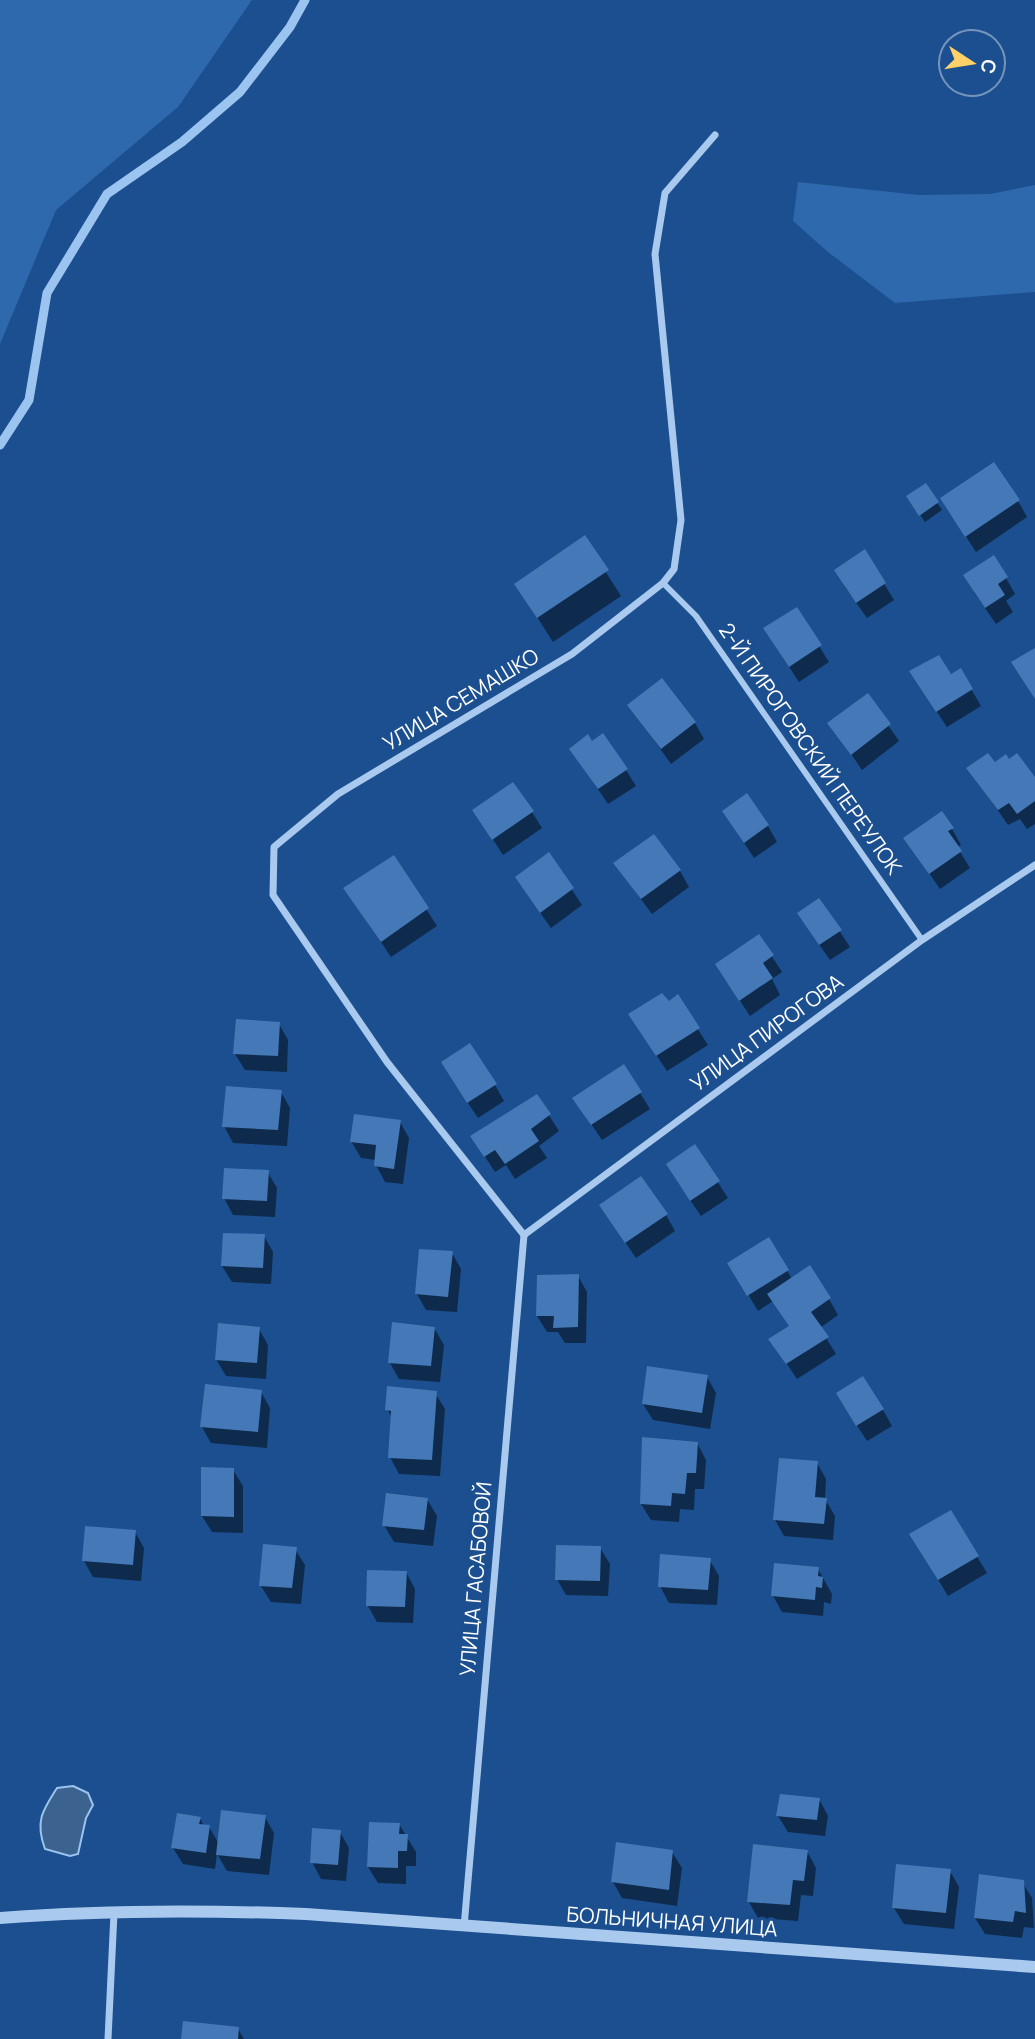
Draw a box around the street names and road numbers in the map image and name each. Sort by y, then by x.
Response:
street label: 2-Й ПИРОГОВСКИЙ ПЕРЕУЛОК [713,617,909,880]
street label: УЛИЦА СЕМАШКО [377,642,544,757]
street label: УЛИЦА ПИРОГОВА [684,967,848,1097]
street label: УЛИЦА ГАСАБОВОЙ [453,1481,497,1677]
street label: БОЛЬНИЧНАЯ УЛИЦА [566,1900,779,1942]

